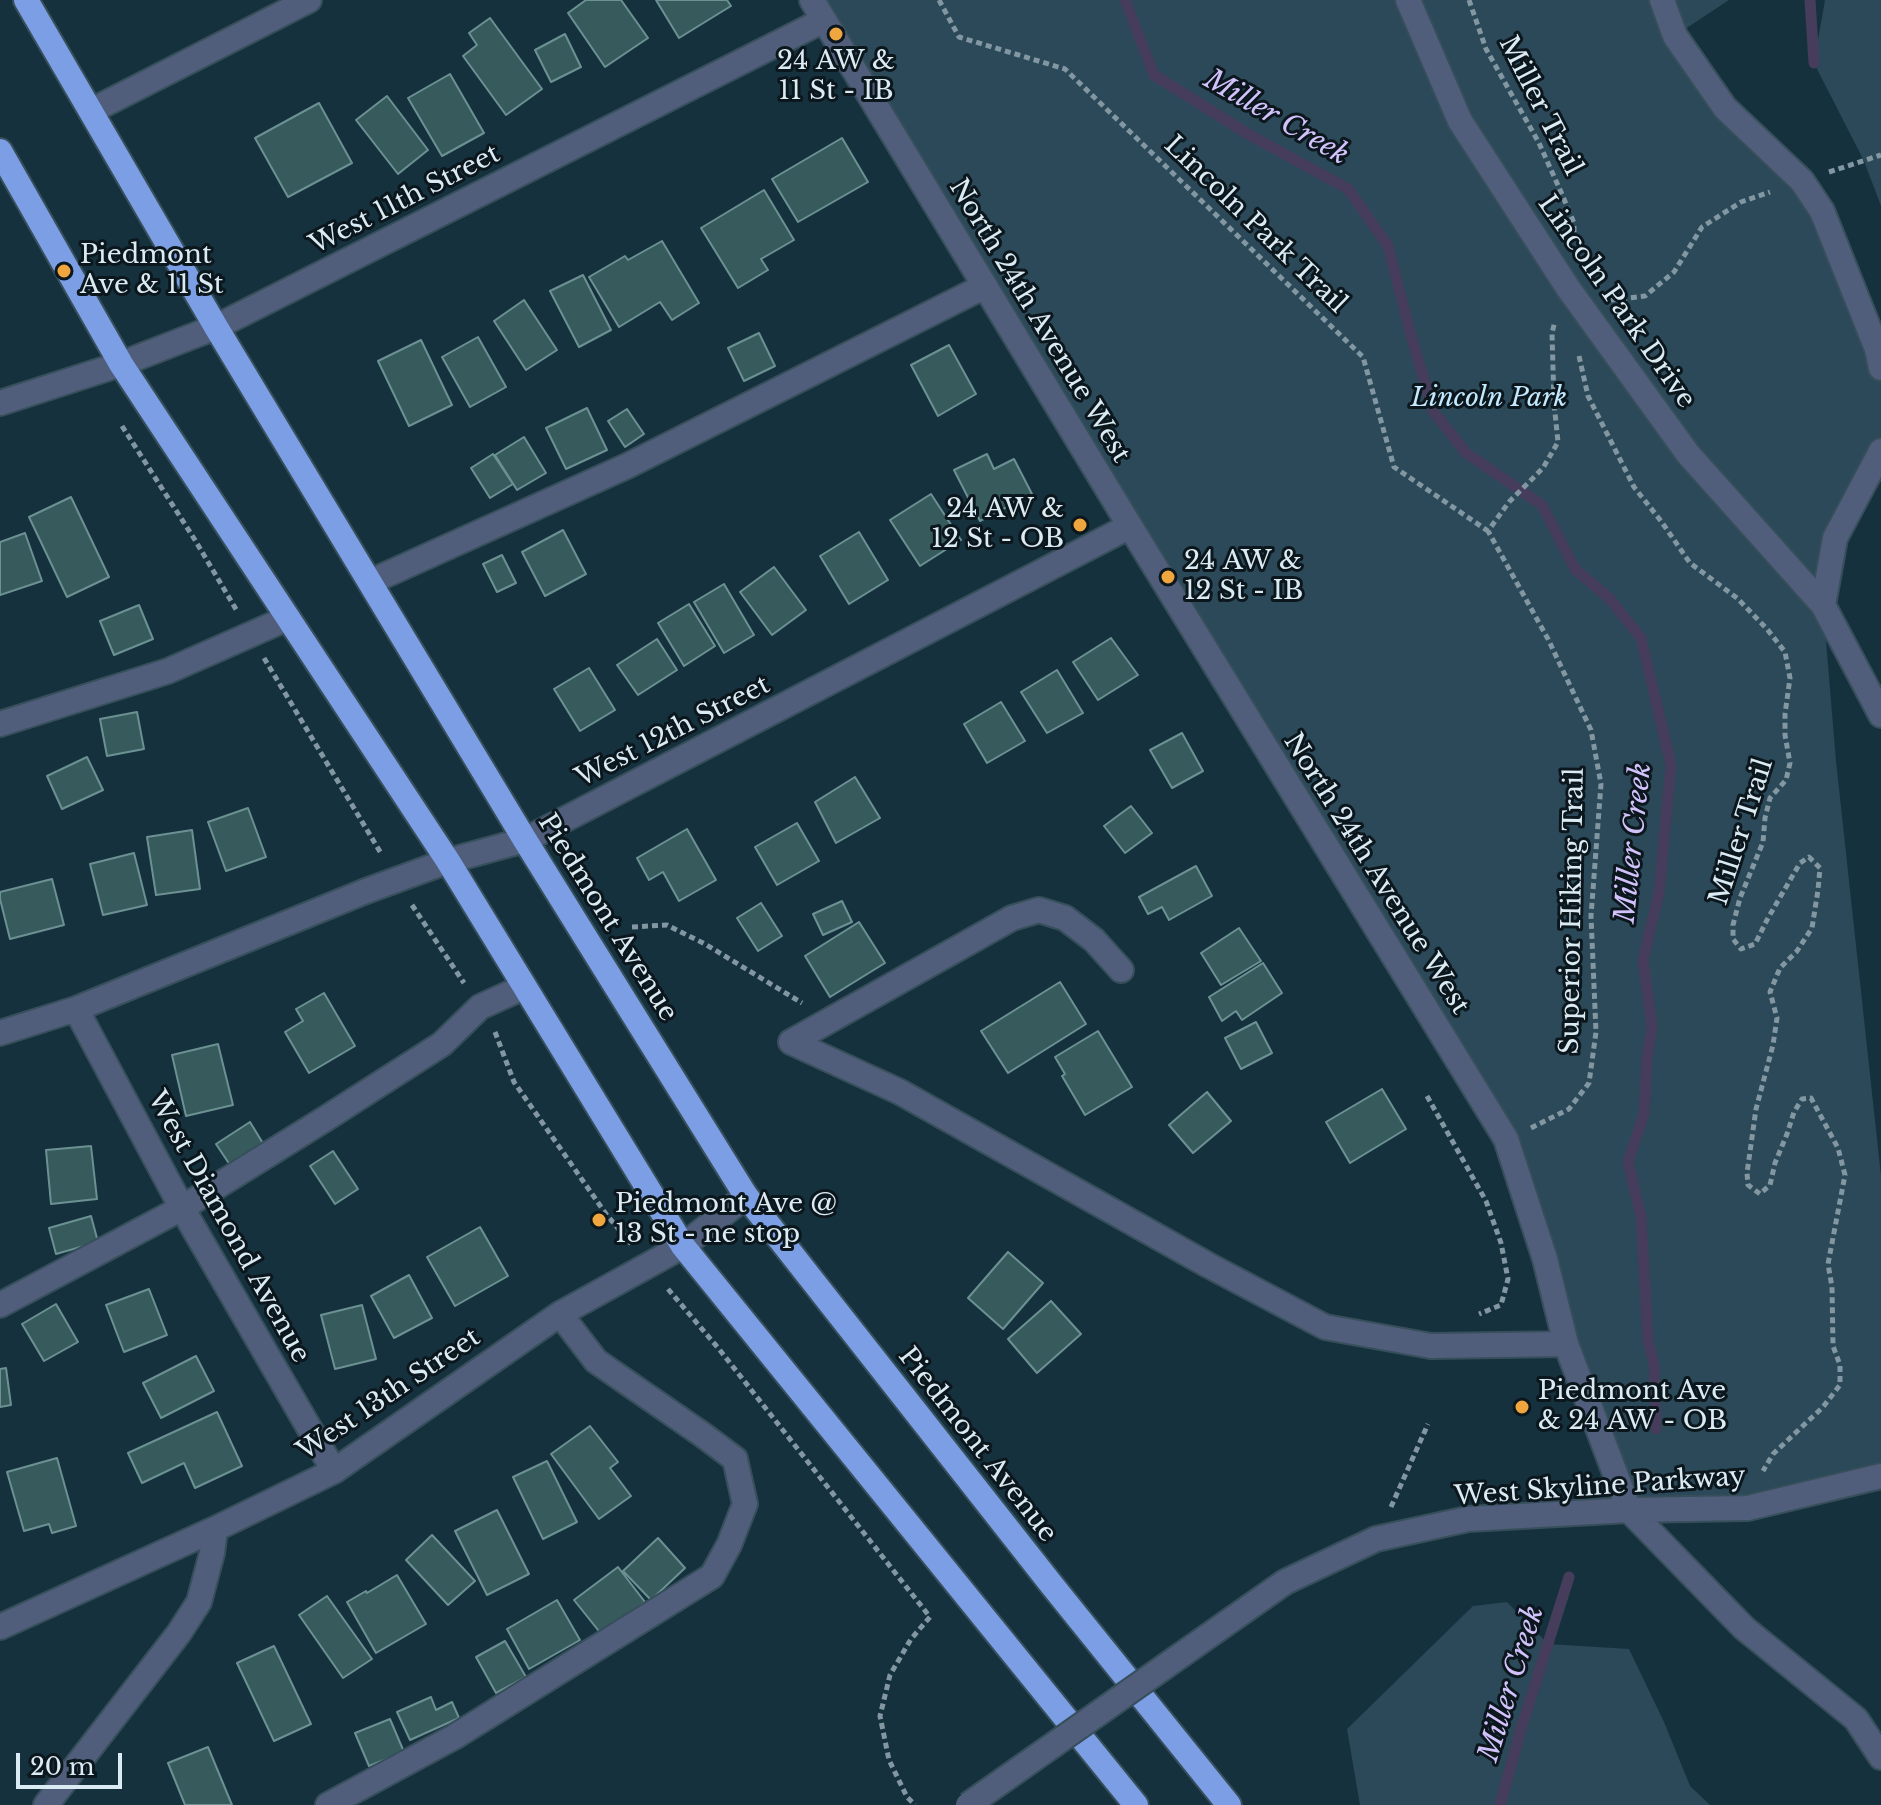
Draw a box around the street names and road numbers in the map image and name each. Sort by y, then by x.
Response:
street label: Miller Trail [1492,31,1588,181]
street label: Lincoln Park Trail [1157,130,1353,320]
street label: West 11th Street [305,139,505,261]
street label: North 24th Avenue West [942,174,1136,468]
street label: Lincoln Park Drive [1531,190,1701,414]
street label: West 12th Street [571,670,775,794]
street label: North 24th Avenue West [1277,728,1475,1020]
street label: Miller Trail [1704,755,1780,909]
street label: Superior Hiking Trail [1555,767,1591,1055]
street label: Piedmont Avenue [531,809,683,1027]
street label: West Diamond Avenue [140,1086,316,1368]
street label: West 13th Street [292,1322,486,1468]
street label: Piedmont Avenue [891,1342,1063,1548]
street label: West Skyline Parkway [1453,1461,1747,1513]

